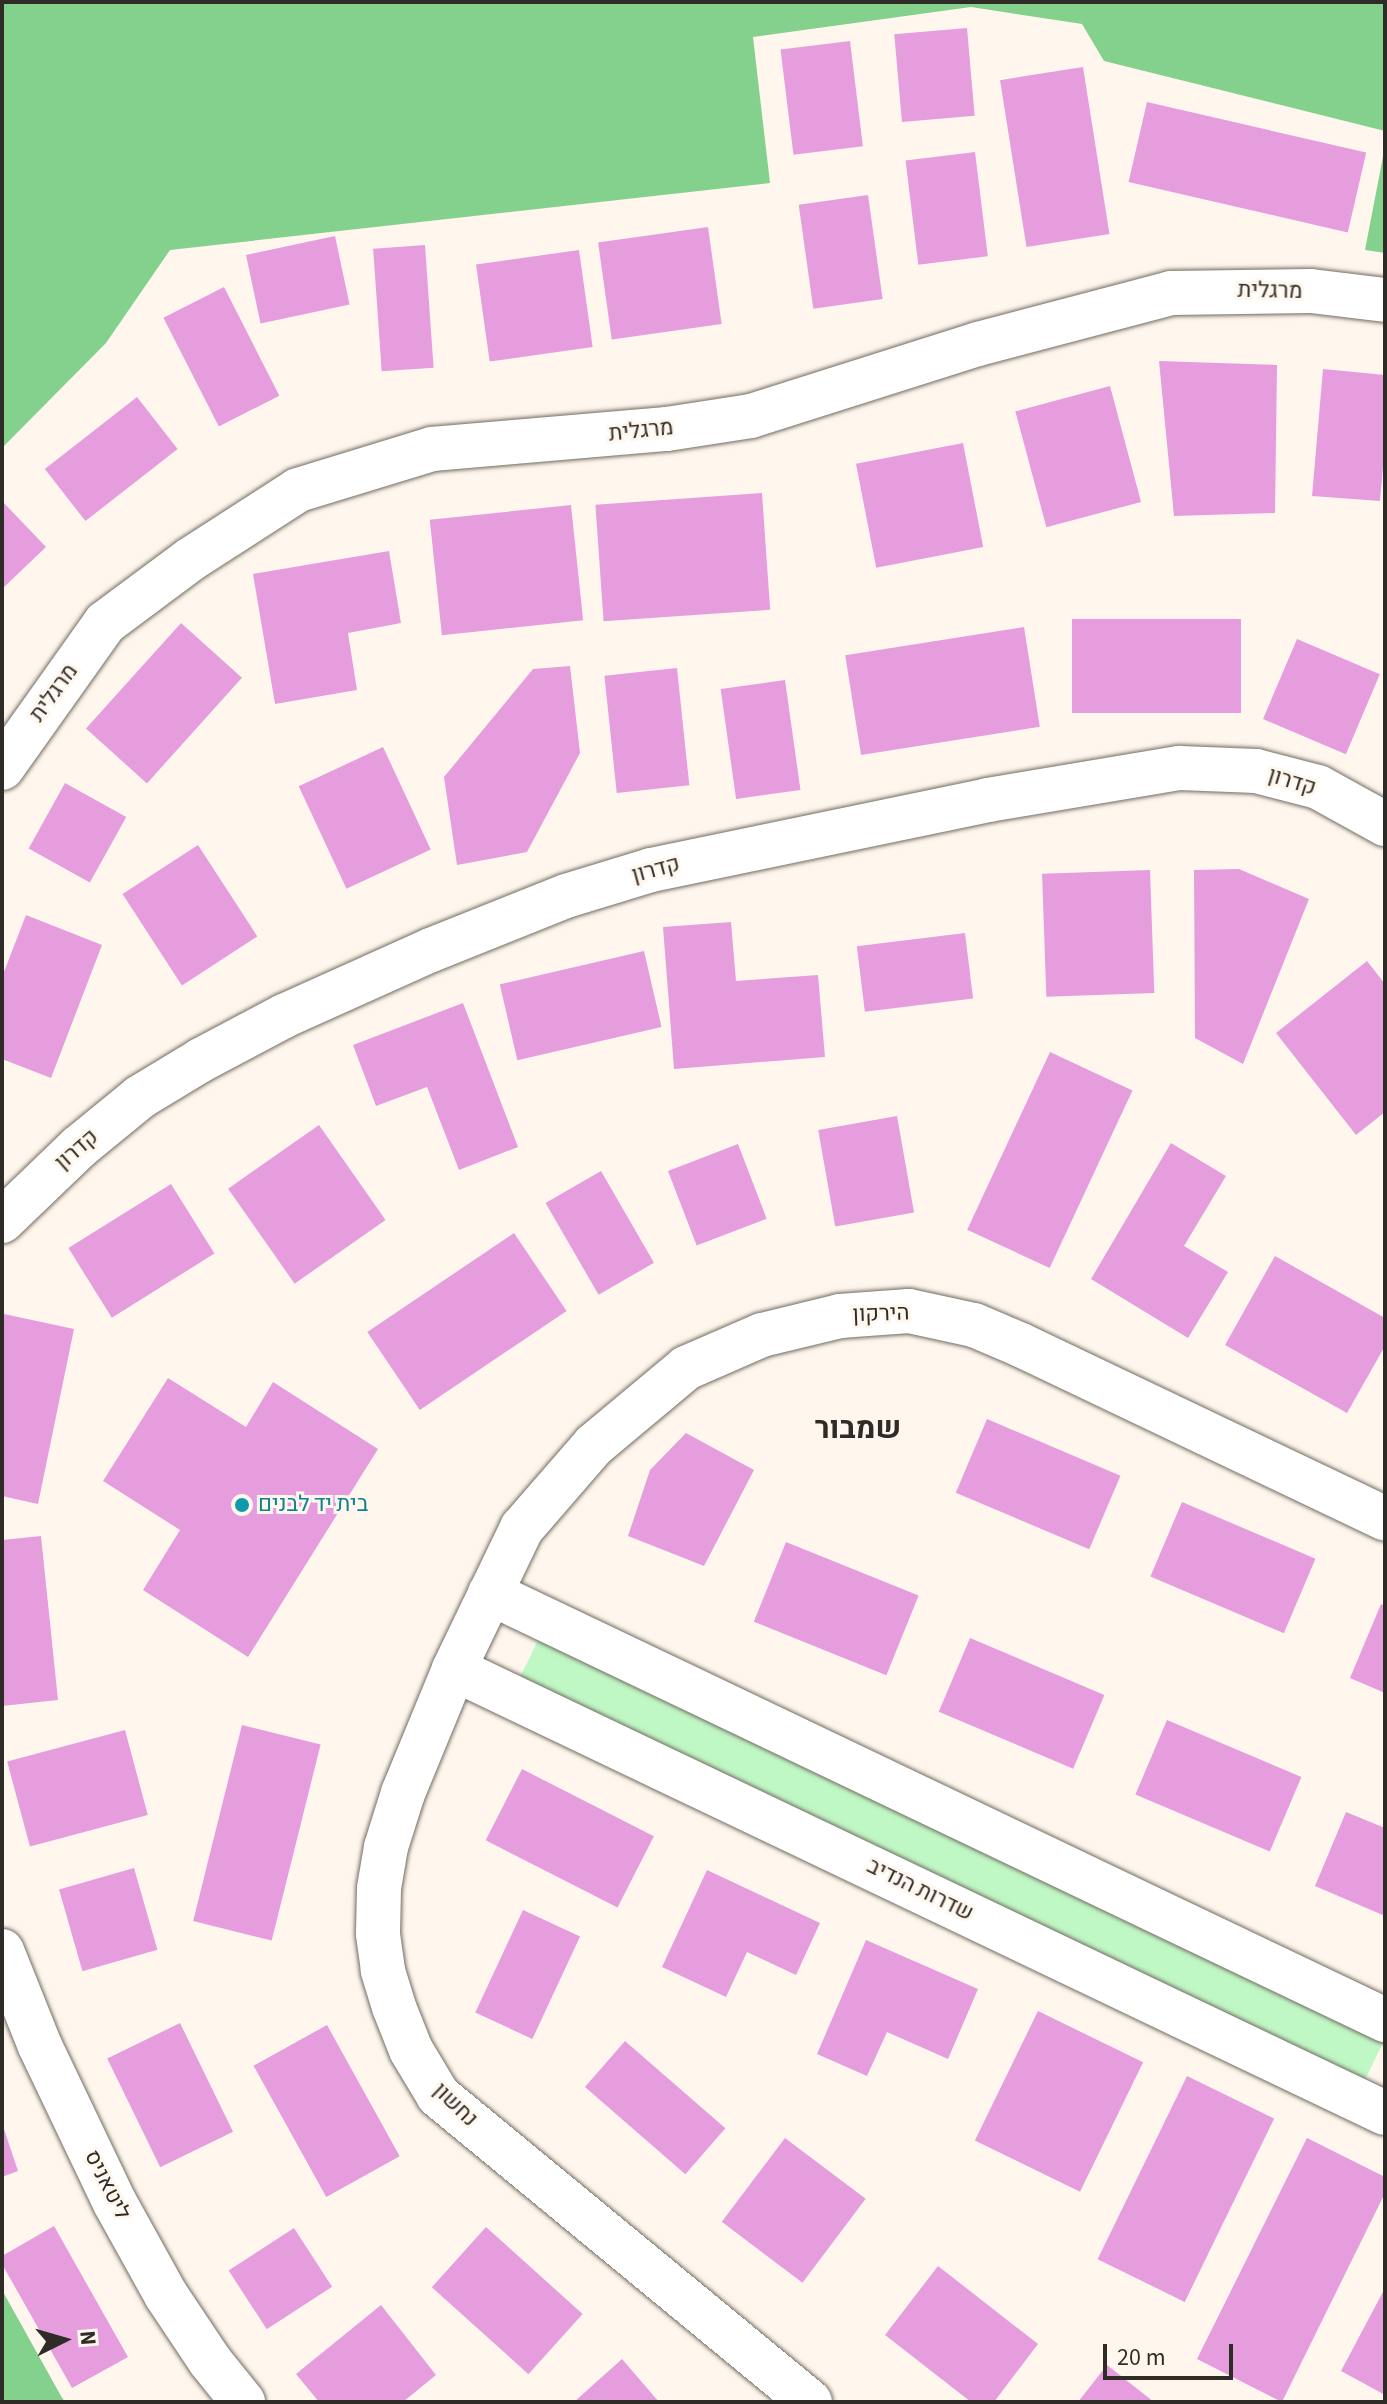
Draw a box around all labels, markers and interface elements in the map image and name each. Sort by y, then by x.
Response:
street label: מרגלית [1237,277,1303,305]
street label: מרגלית [607,414,675,448]
street label: מרגלית [24,659,84,727]
street label: קדרון [1265,762,1319,802]
street label: קדרון [629,851,683,889]
street label: קדרון [50,1124,104,1176]
street label: הירקון [852,1300,910,1328]
district label: שמבור [815,1411,901,1447]
place label: בית יד לבנים [258,1492,368,1518]
marker: בית יד לבנים [233,1496,251,1514]
street label: שדרות הנדיב [863,1853,977,1927]
street label: נחשון [427,2078,483,2132]
street label: ליטאניס [78,2146,136,2224]
north arrow [24,2300,104,2380]
scale bar [1107,2328,1237,2378]
text: N [71,2329,104,2347]
text: 20 m [1117,2340,1166,2375]

